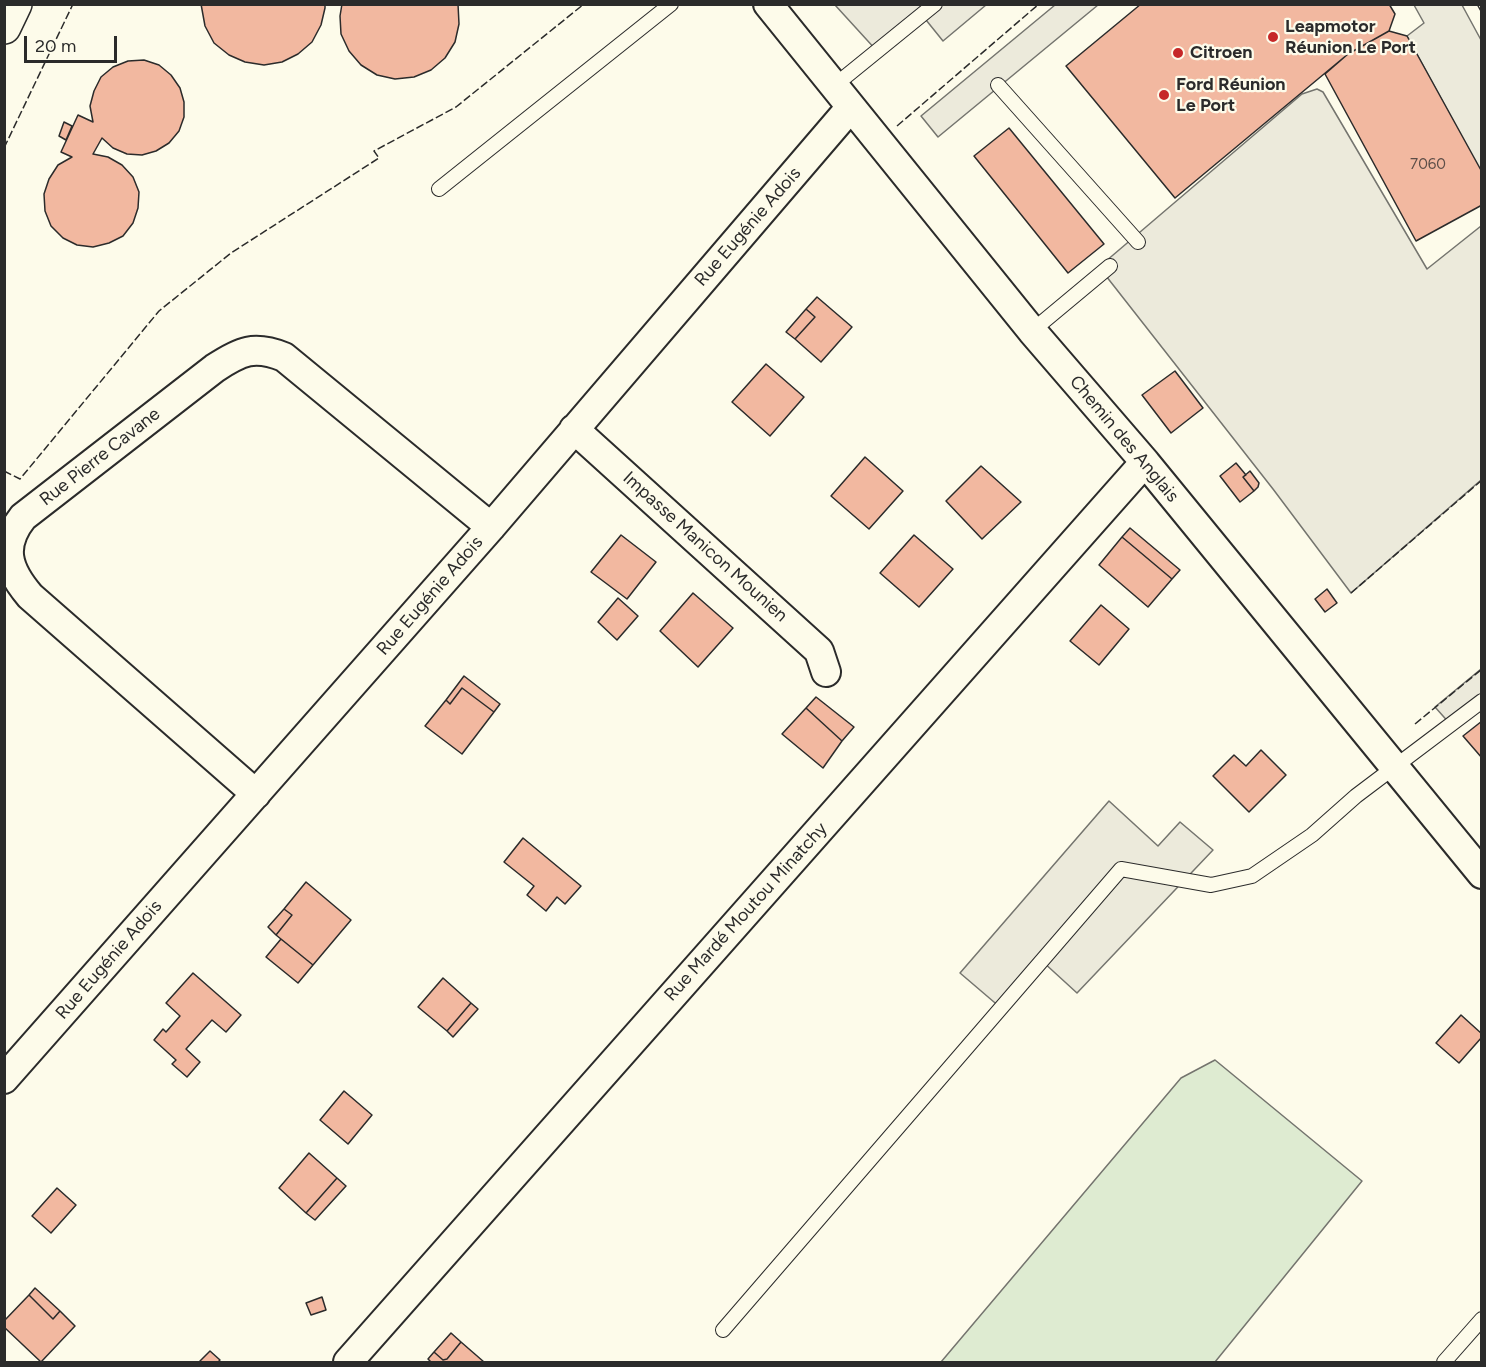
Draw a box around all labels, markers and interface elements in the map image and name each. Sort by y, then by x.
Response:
place label: Leapmotor Réunion Le Port [1285,16,1416,58]
scale bar [27,24,120,62]
marker: Leapmotor Réunion Le Port [1266,30,1280,44]
text: 20 m [35,35,76,57]
place label: Citroen [1190,42,1252,64]
marker: Citroen [1171,46,1185,60]
place label: Ford Réunion Le Port [1176,74,1286,116]
marker: Ford Réunion Le Port [1157,88,1171,102]
house number: 7060 [1410,156,1446,174]
street label: Rue Eugénie Adois [690,163,806,291]
street label: Chemin des Anglais [1065,371,1183,507]
street label: Rue Pierre Cavane [36,403,164,511]
street label: Impasse Manicon Mounien [618,467,792,627]
street label: Rue Eugénie Adois [372,532,488,660]
street label: Rue Mardé Moutou Minatchy [660,818,832,1006]
street label: Rue Eugénie Adois [51,896,167,1024]

